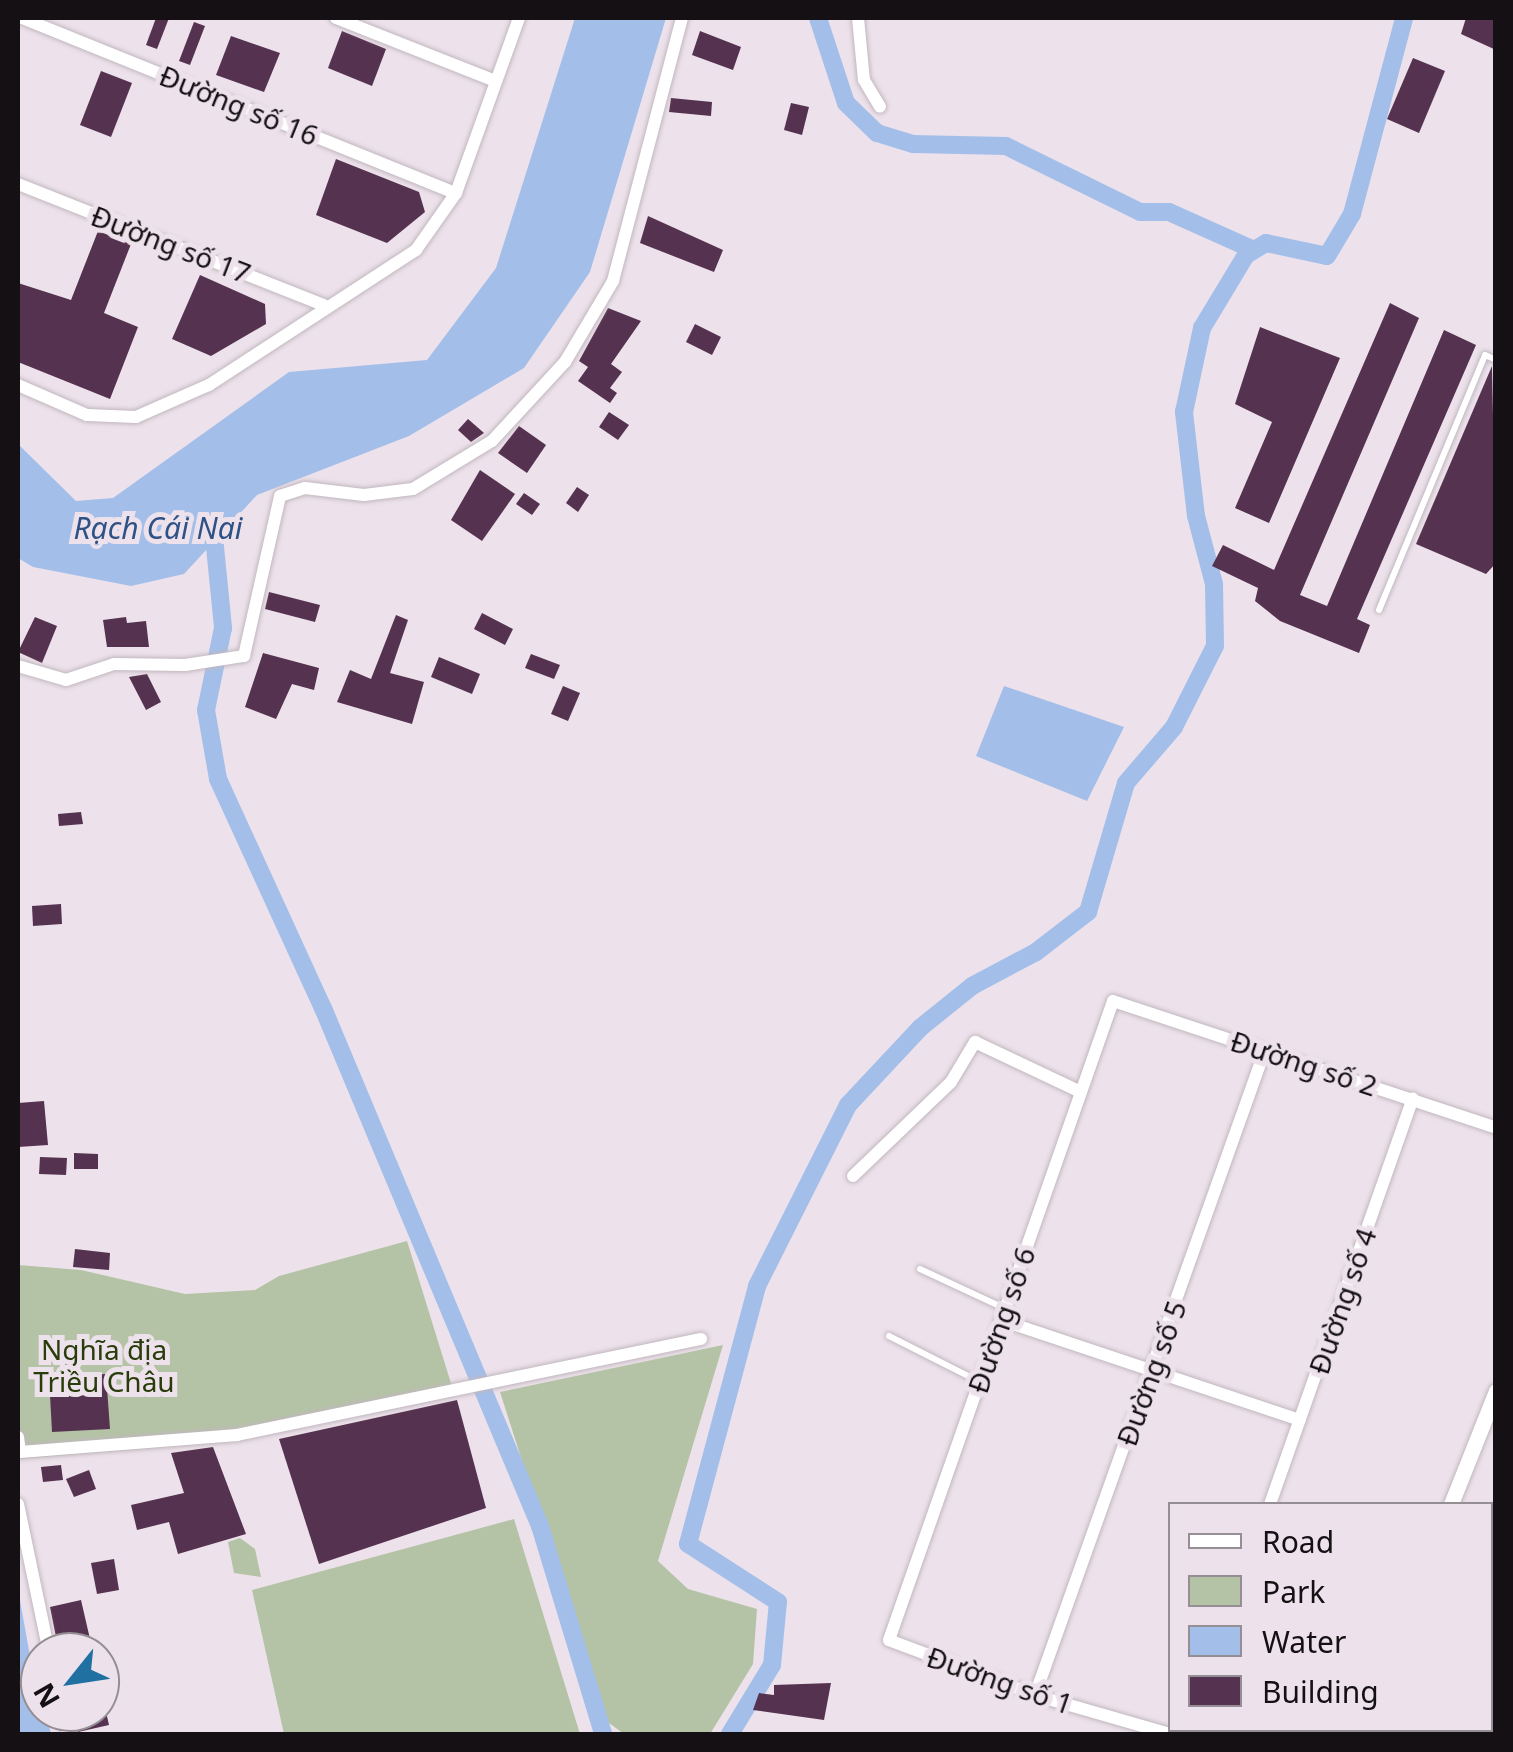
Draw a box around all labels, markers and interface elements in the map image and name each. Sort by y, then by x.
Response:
street label: Đường số 16 [155,58,323,152]
street label: Đường số 17 [87,198,255,290]
water label: Rạch Cái Nai [73,510,243,546]
street label: Đường số 2 [1227,1024,1381,1102]
street label: Đường số 4 [1301,1224,1383,1378]
street label: Đường số 6 [960,1243,1042,1397]
street label: Đường số 5 [1109,1296,1193,1450]
park label: Nghĩa địa Triều Châu [33,1332,175,1398]
legend [1168,1502,1493,1732]
text: Road [1262,1521,1334,1562]
text: Park [1262,1571,1325,1612]
text: Water [1262,1621,1346,1662]
north arrow [20,1632,120,1732]
street label: Đường số 1 [923,1639,1077,1721]
text: Building [1262,1671,1379,1712]
text: N [24,1677,68,1715]

